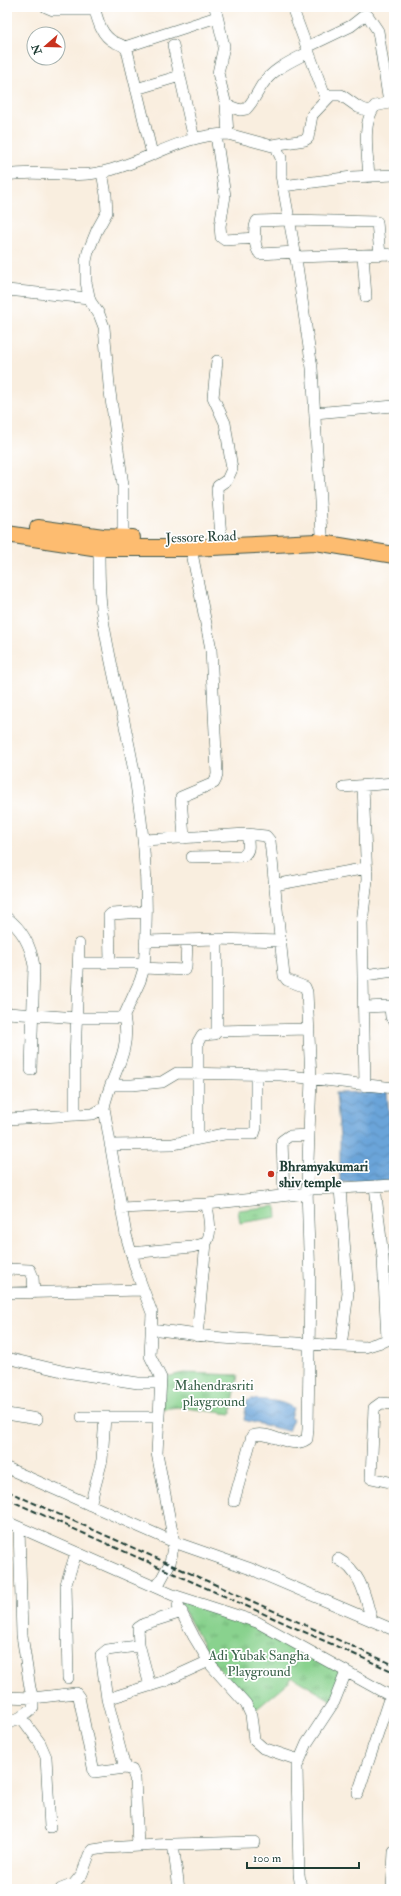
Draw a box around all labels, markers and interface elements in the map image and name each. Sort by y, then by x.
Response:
north arrow [26,26,66,66]
text: N [29,41,45,57]
street label: Jessore Road [164,527,237,547]
place label: Bhramyakumari shiv temple [279,1158,369,1192]
marker: Bhramyakumari shiv temple [266,1169,276,1179]
park label: Mahendrasriti playground [174,1377,254,1411]
park label: Adi Yubak Sangha Playground [207,1647,310,1681]
scale bar [247,1844,359,1870]
text: 100 m [253,1851,282,1866]

